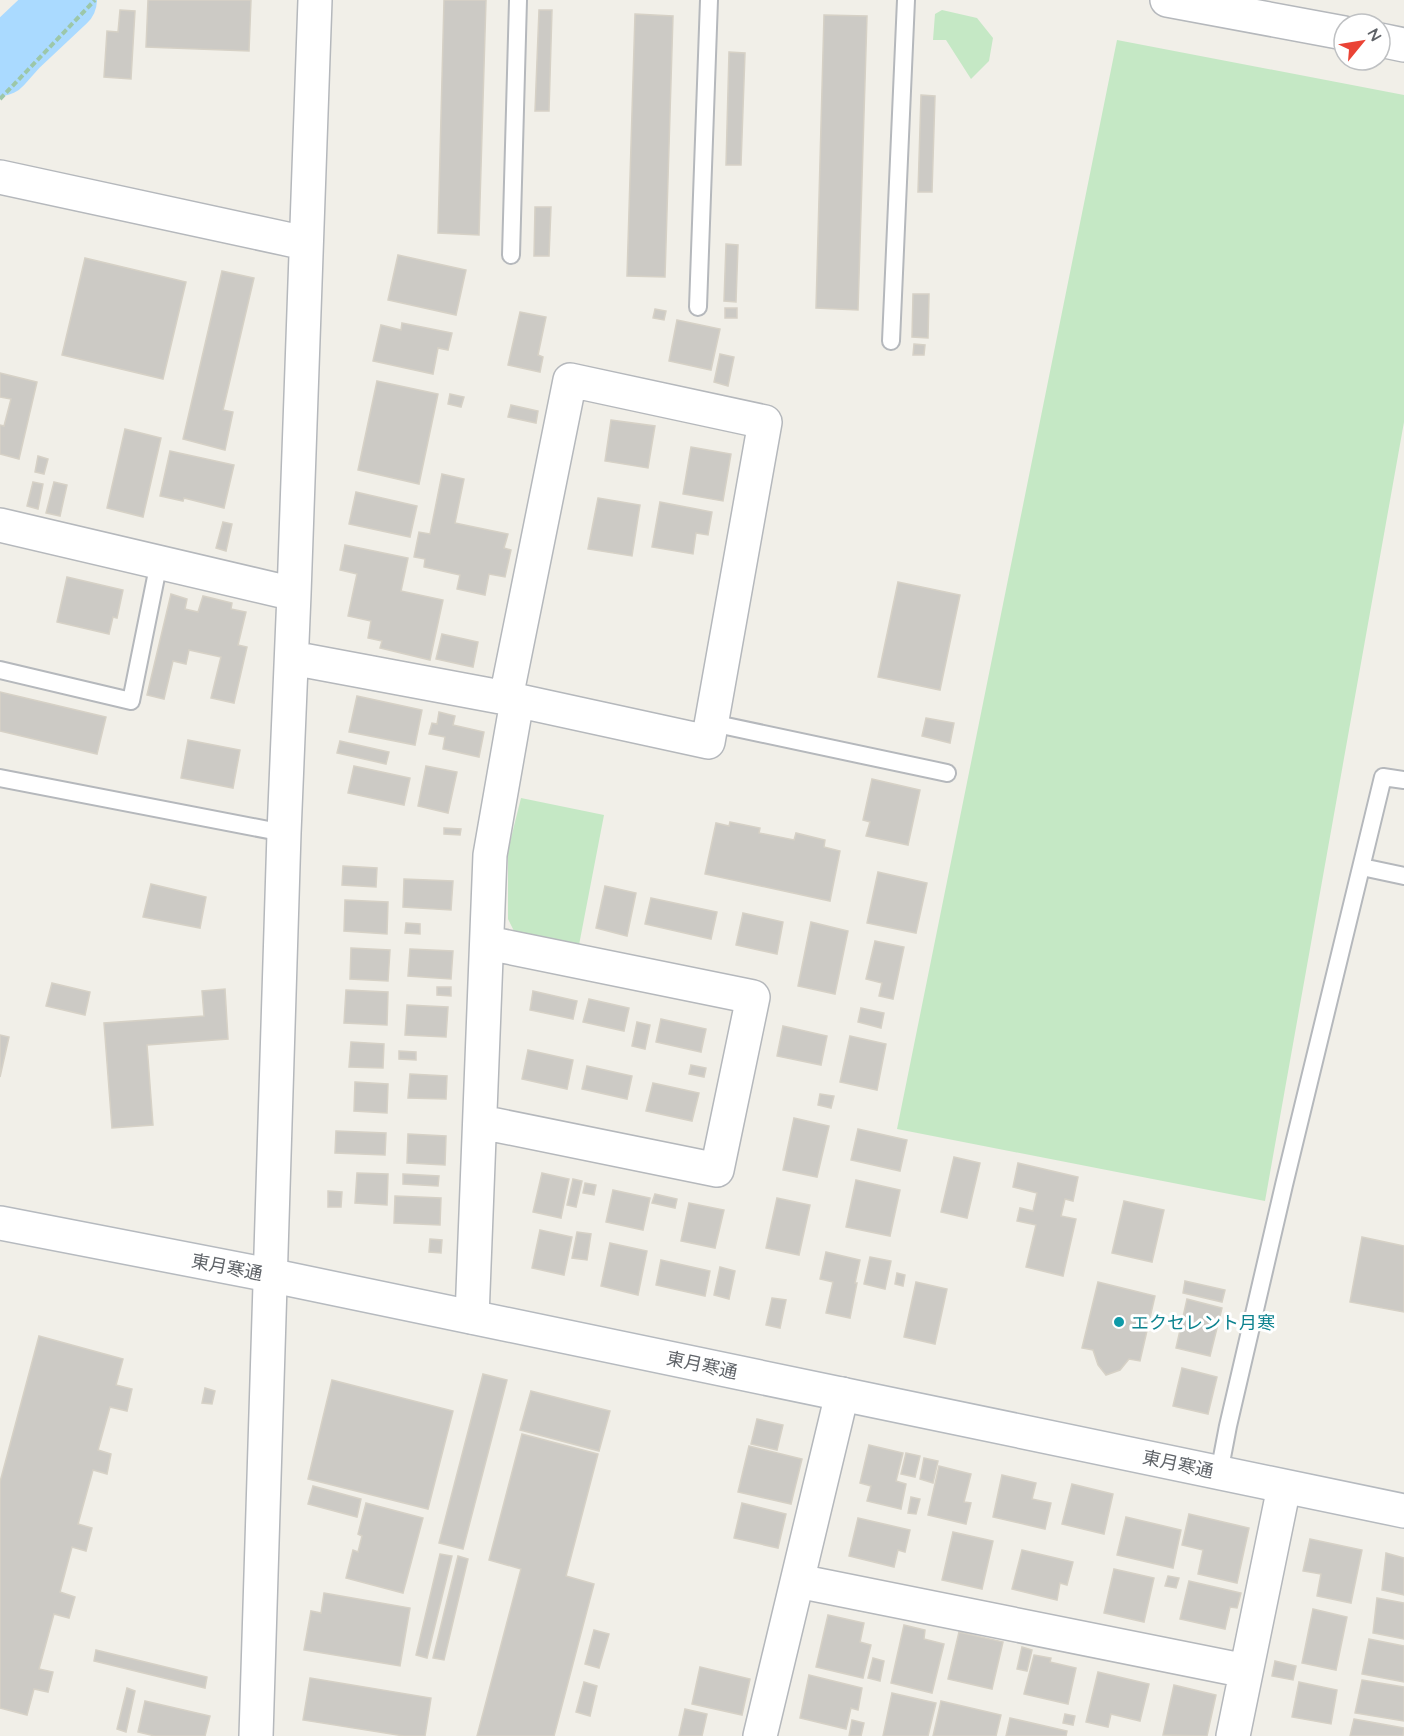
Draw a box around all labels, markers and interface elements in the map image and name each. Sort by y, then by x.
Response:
north arrow [1332,12,1392,72]
text: N [1363,24,1387,45]
street label: 東月寒通 [189,1249,265,1285]
place label: エクセレント月寒 [1131,1311,1275,1334]
marker: エクセレント月寒 [1112,1315,1126,1329]
street label: 東月寒通 [664,1346,740,1384]
street label: 東月寒通 [1140,1445,1216,1483]

